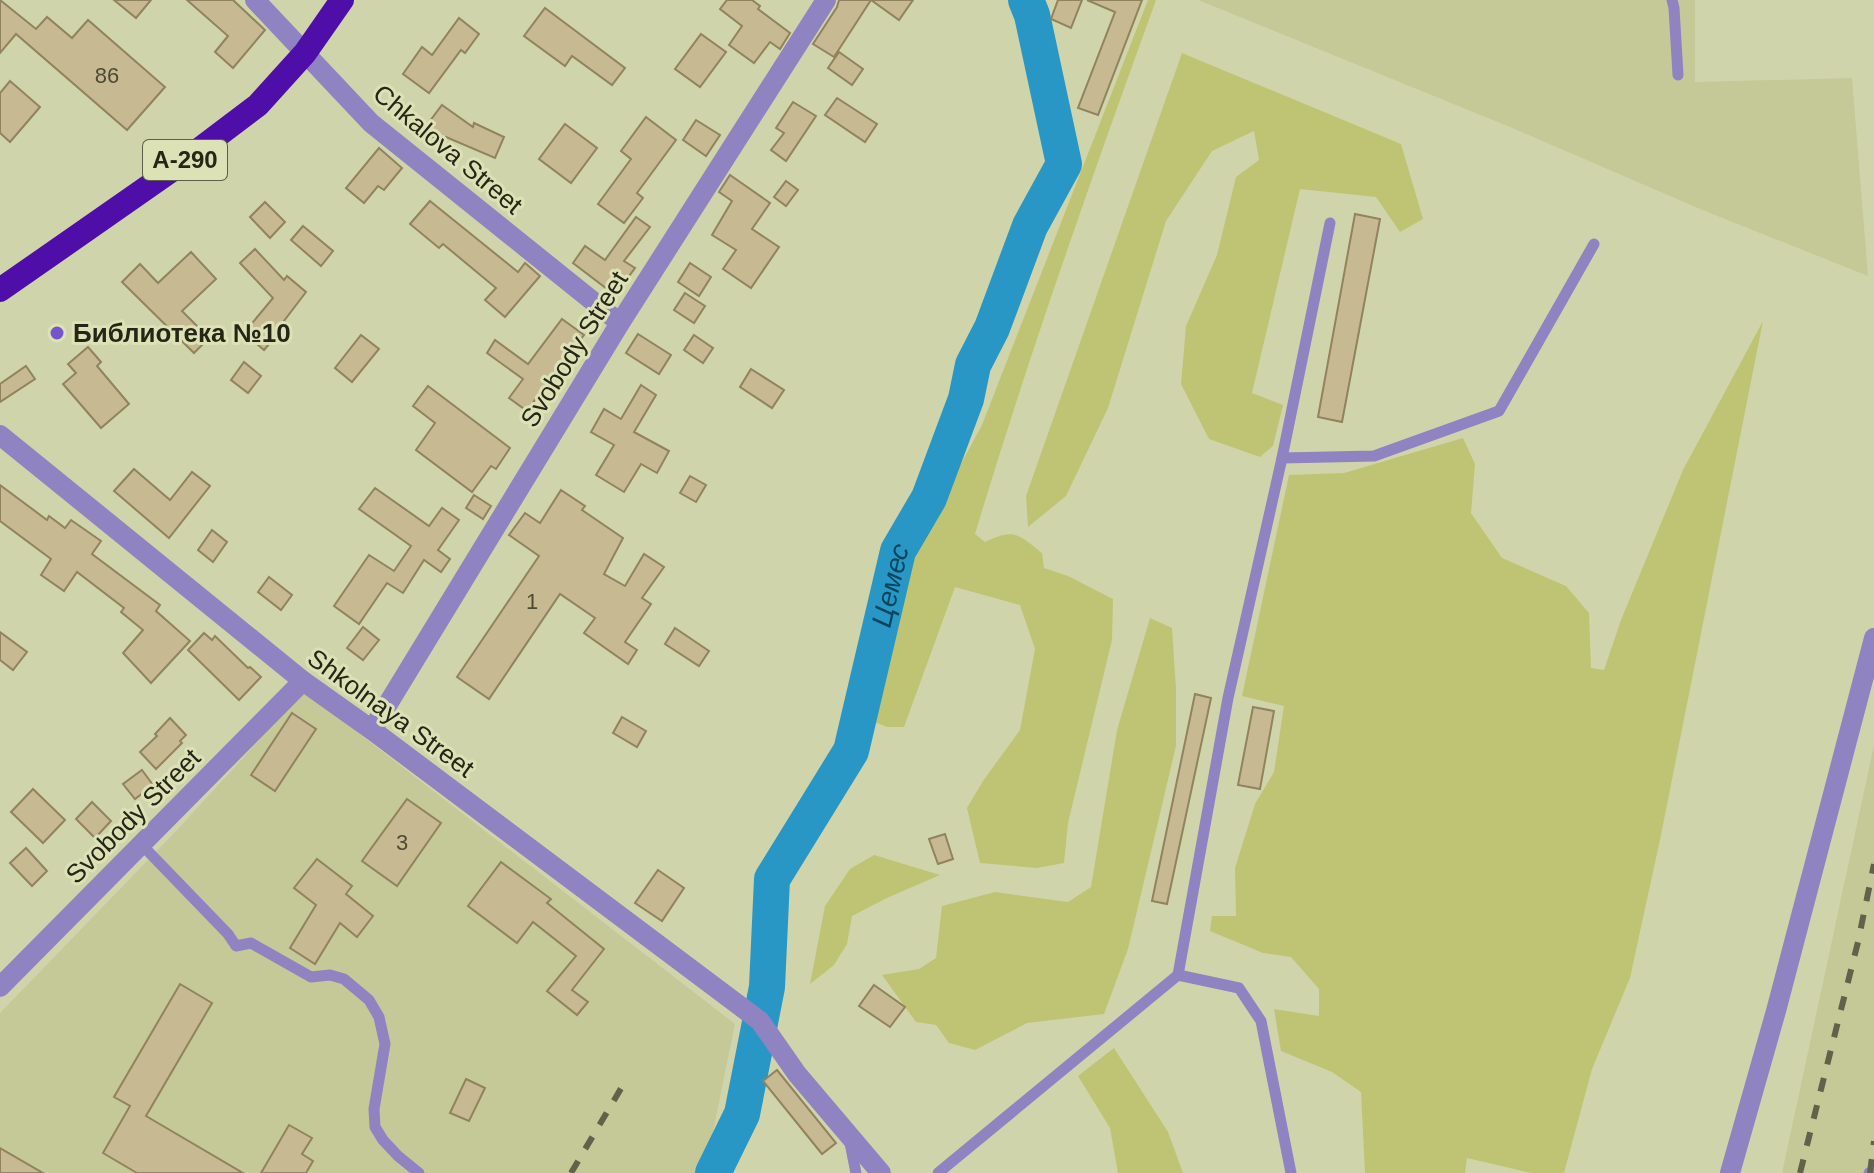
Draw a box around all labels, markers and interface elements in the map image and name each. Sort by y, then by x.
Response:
house number: 86 [95,63,119,88]
street label: Chkalova Street [368,78,529,220]
road number: А-290 [143,140,227,180]
street label: Svobody Street [514,265,634,432]
place label: Библиотека №10 [73,318,291,348]
marker: Библиотека №10 [48,324,66,342]
water label: Цемес [866,537,915,630]
house number: 1 [526,589,538,614]
street label: Shkolnaya Street [302,643,481,784]
street label: Svobody Street [60,742,207,889]
house number: 3 [396,830,408,855]

